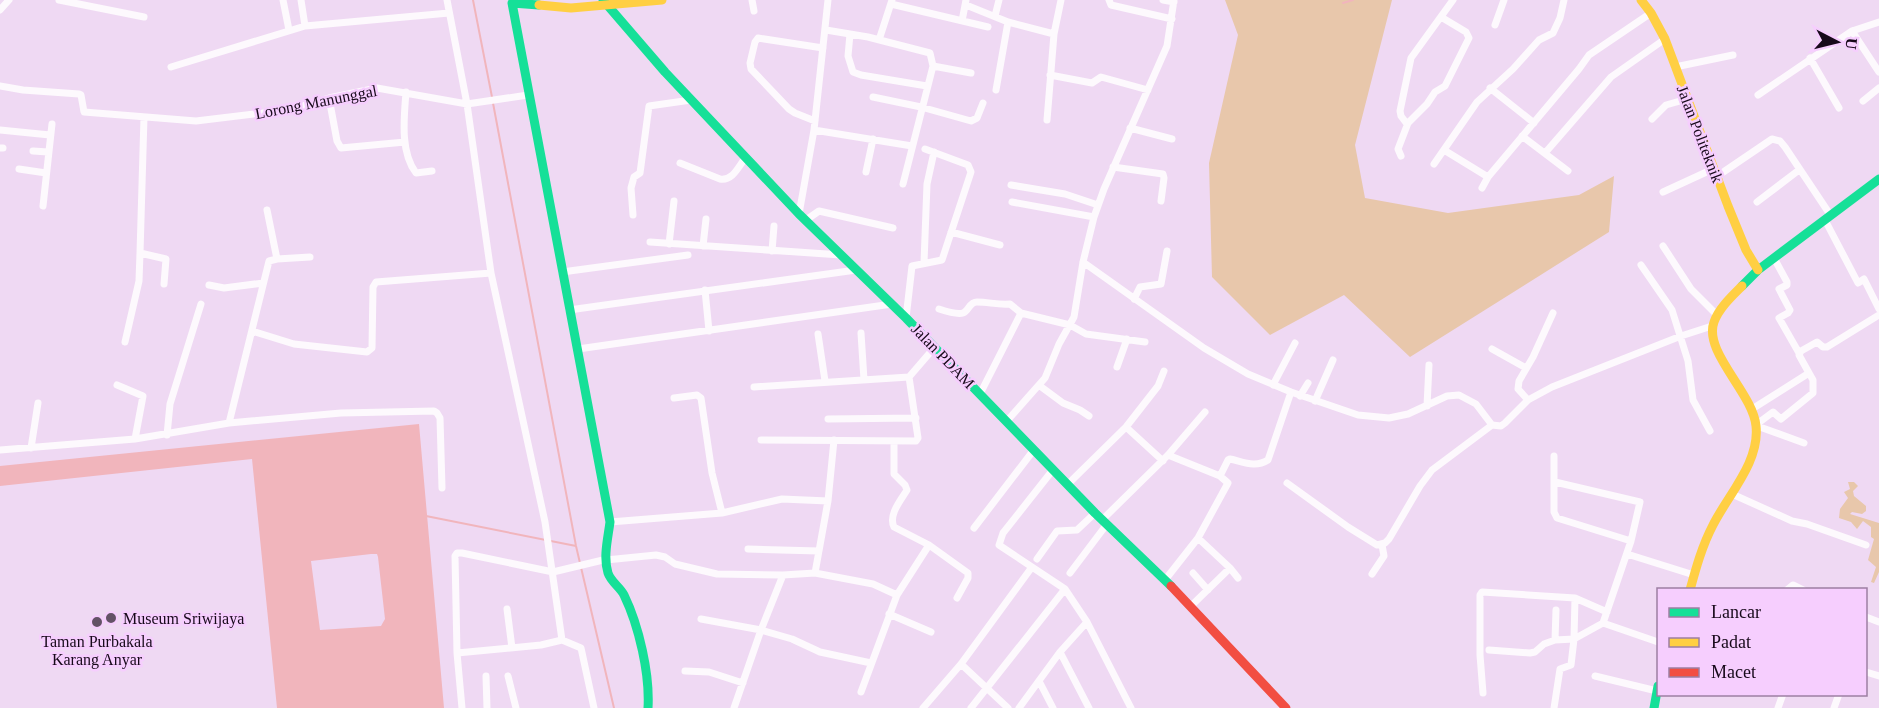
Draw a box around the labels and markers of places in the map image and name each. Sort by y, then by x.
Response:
place label: Museum Sriwijaya [123,610,244,628]
marker: Museum Sriwijaya [104,611,118,625]
marker: Taman Purbakala Karang Anyar [90,615,104,629]
place label: Taman Purbakala Karang Anyar [41,633,153,669]

